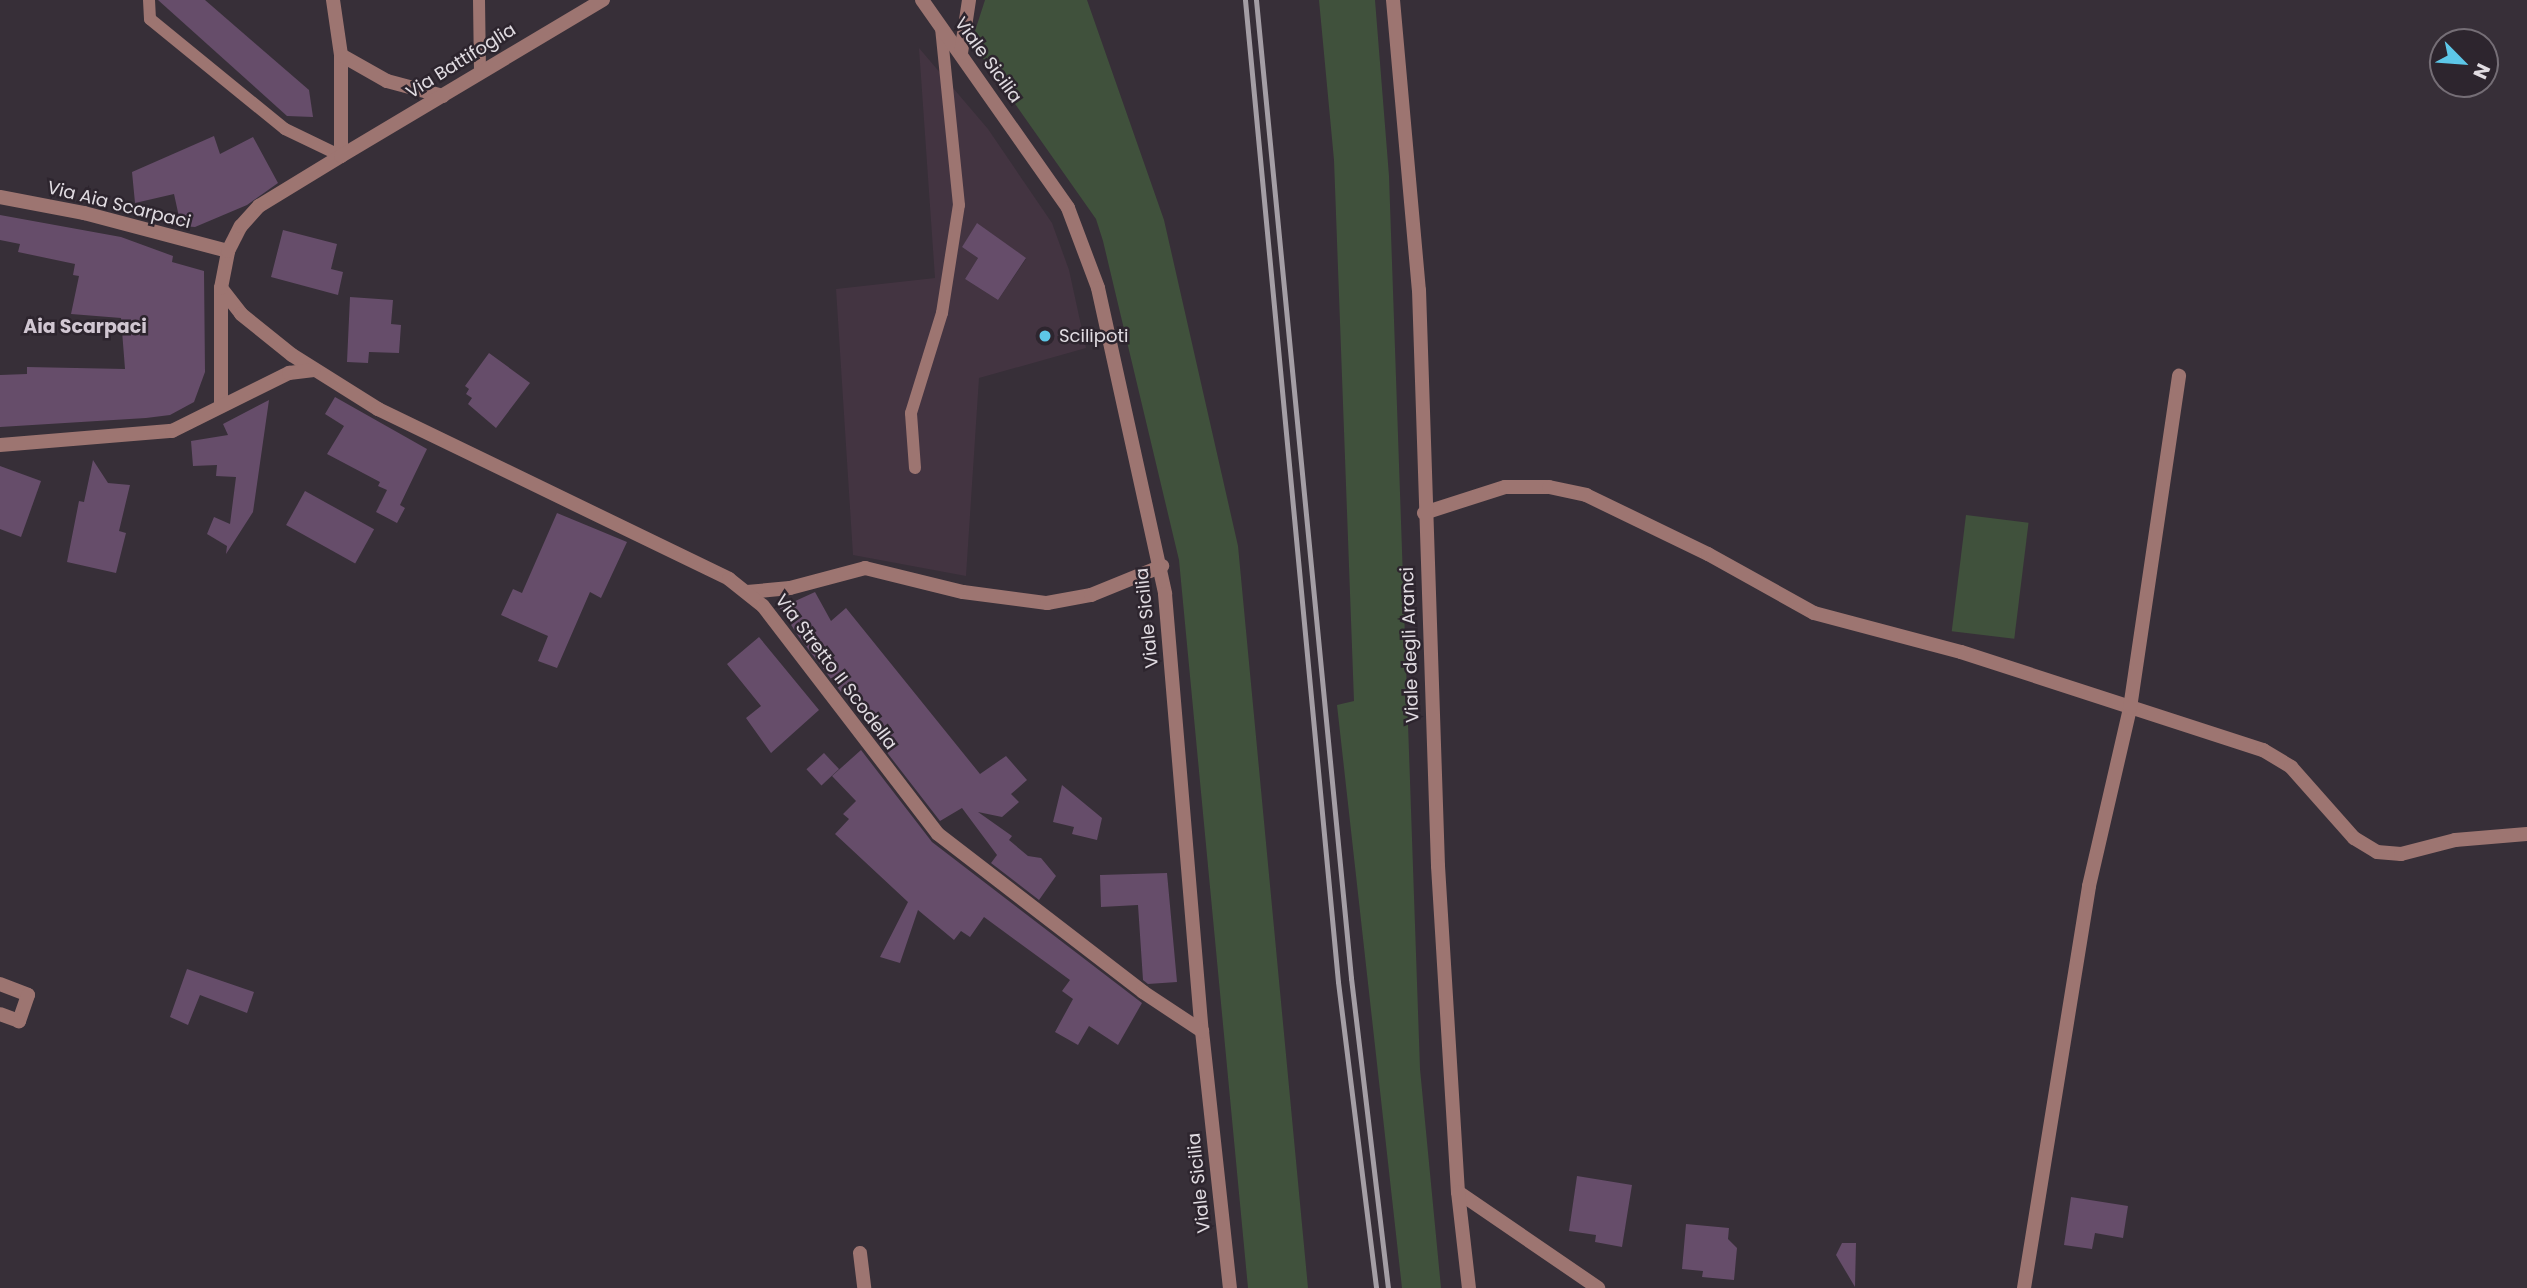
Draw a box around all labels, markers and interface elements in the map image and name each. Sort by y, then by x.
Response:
street label: Viale Sicilia [950,13,1026,107]
street label: Via Battifoglia [402,19,520,103]
north arrow [2429,28,2499,98]
text: N [2466,59,2497,83]
street label: Via Aia Scarpaci [45,177,193,233]
district label: Aia Scarpaci [23,316,147,338]
place label: Scilipoti [1059,325,1128,347]
marker: Scilipoti [1037,328,1053,344]
street label: Viale Sicilia [1131,567,1163,669]
street label: Viale degli Aranci [1396,567,1424,723]
street label: Via Stretto II Scodella [770,590,902,754]
street label: Viale Sicilia [1183,1132,1215,1234]

